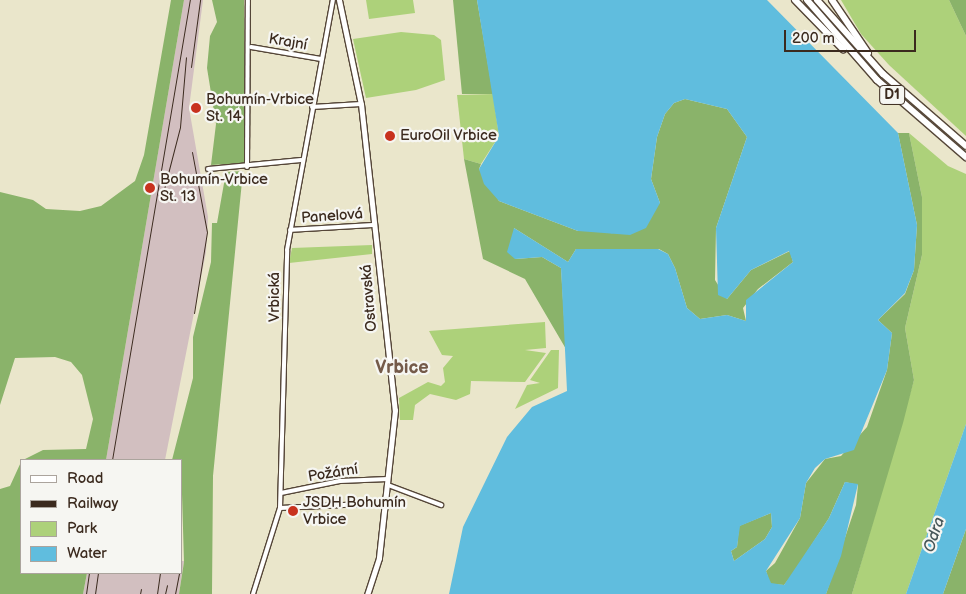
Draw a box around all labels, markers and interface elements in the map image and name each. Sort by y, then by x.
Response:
scale bar [786,20,918,52]
text: 200 m [792,29,835,48]
street label: Krajní [267,30,309,54]
road number: D1 [878,84,906,106]
place label: Bohumín-Vrbice St. 14 [206,90,314,125]
marker: Bohumín-Vrbice St. 14 [190,102,202,114]
place label: EuroOil Vrbice [400,127,497,145]
marker: EuroOil Vrbice [384,130,396,142]
place label: Bohumín-Vrbice St. 13 [160,170,268,205]
marker: Bohumín-Vrbice St. 13 [144,182,156,194]
street label: Panelová [301,205,363,227]
street label: Ostravská [357,264,381,332]
street label: Vrbická [266,272,284,322]
district label: Vrbice [375,357,429,379]
legend [20,459,182,574]
street label: Požární [307,460,359,486]
text: Road [67,469,103,488]
place label: JSDH Bohumín Vrbice [303,493,406,528]
text: Railway [67,494,118,513]
marker: JSDH Bohumín Vrbice [287,505,299,517]
water label: Odra [920,515,950,555]
text: Park [67,519,97,538]
text: Water [67,544,107,563]

